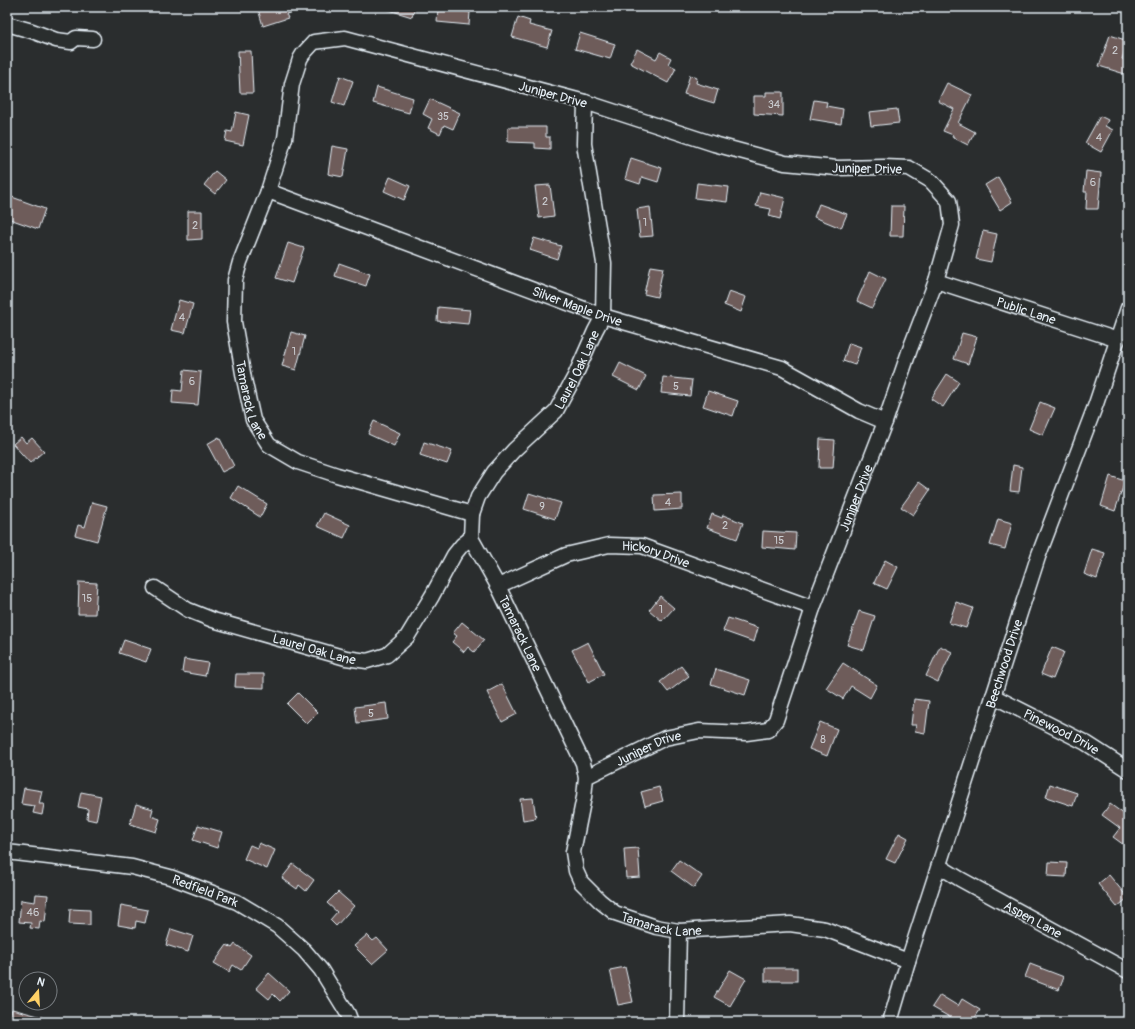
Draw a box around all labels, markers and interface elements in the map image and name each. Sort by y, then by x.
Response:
house number: 2 [1112,44,1118,57]
street label: Juniper Drive [517,78,589,112]
house number: 34 [768,98,781,111]
house number: 35 [437,110,449,123]
house number: 4 [1096,131,1103,144]
street label: Juniper Drive [832,160,903,178]
house number: 6 [1090,176,1096,189]
house number: 2 [542,195,548,208]
house number: 1 [643,216,647,229]
house number: 2 [192,219,198,232]
street label: Silver Maple Drive [530,283,624,330]
street label: Public Lane [994,294,1058,329]
house number: 4 [179,311,186,324]
street label: Laurel Oak Lane [551,328,603,412]
house number: 1 [292,345,296,358]
street label: Tamarack Lane [232,359,271,444]
house number: 6 [189,375,195,388]
house number: 5 [673,380,679,393]
street label: Juniper Drive [836,462,877,534]
house number: 4 [665,496,672,509]
house number: 9 [539,500,545,513]
house number: 2 [722,519,728,532]
house number: 15 [774,534,784,547]
street label: Hickory Drive [622,538,692,572]
house number: 15 [82,592,92,605]
street label: Tamarack Lane [495,593,545,675]
house number: 1 [659,603,663,616]
street label: Beechwood Drive [983,617,1027,710]
street label: Laurel Oak Lane [271,630,357,668]
street label: Pinewood Drive [1021,706,1102,759]
house number: 5 [368,707,374,720]
street label: Juniper Drive [613,728,683,770]
house number: 8 [820,733,826,746]
street label: Redfield Park [170,872,241,911]
street label: Aspen Lane [1001,898,1065,942]
house number: 46 [27,906,39,919]
street label: Tamarack Lane [619,909,703,940]
north arrow [18,971,58,1011]
text: N [35,975,47,989]

